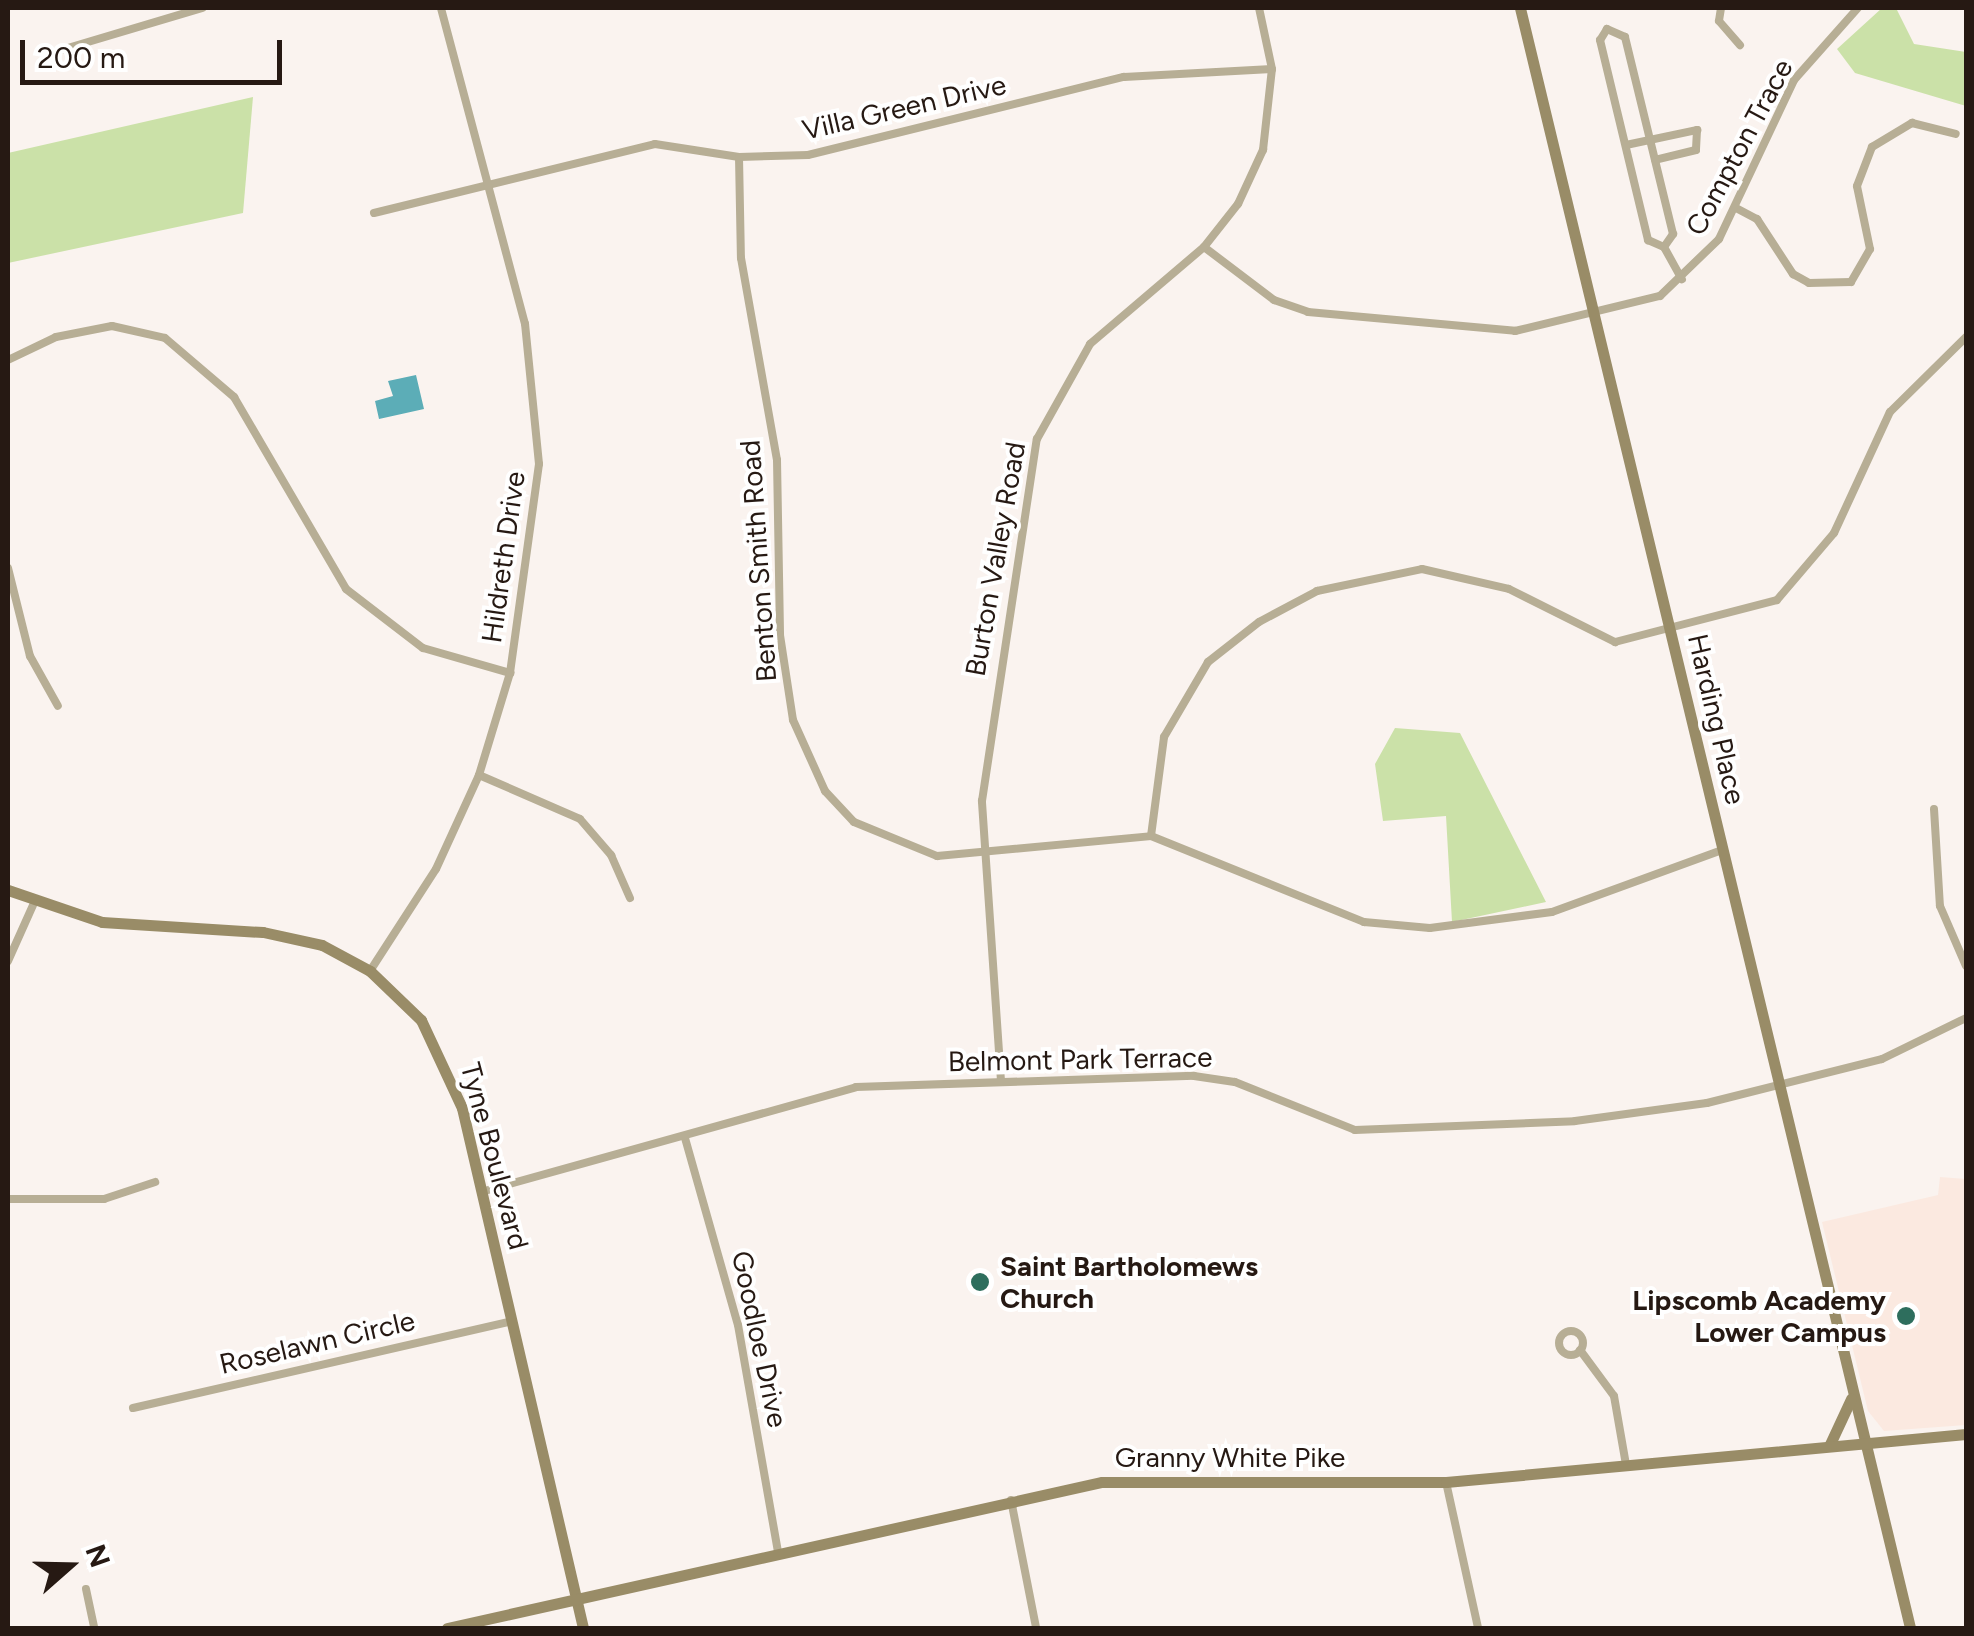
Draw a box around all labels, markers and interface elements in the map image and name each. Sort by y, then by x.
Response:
scale bar [25,20,288,82]
text: 200 m [37,39,125,76]
street label: Compton Trace [1679,53,1799,241]
street label: Villa Green Drive [799,67,1009,147]
street label: Benton Smith Road [733,439,783,683]
street label: Burton Valley Road [958,439,1032,679]
street label: Hildreth Drive [474,469,532,645]
street label: Harding Place [1681,631,1753,807]
street label: Belmont Park Terrace [947,1040,1213,1078]
street label: Tyne Boulevard [454,1059,536,1253]
street label: Goodloe Drive [725,1248,795,1430]
place label: Saint Bartholomews Church [1000,1249,1258,1315]
marker: Saint Bartholomews Church [969,1271,991,1293]
place label: Lipscomb Academy Lower Campus [1632,1283,1886,1349]
street label: Roselawn Circle [216,1303,418,1381]
marker: Lipscomb Academy Lower Campus [1895,1305,1917,1327]
street label: Granny White Pike [1115,1440,1345,1474]
north arrow [20,1516,120,1616]
text: N [79,1540,118,1572]

